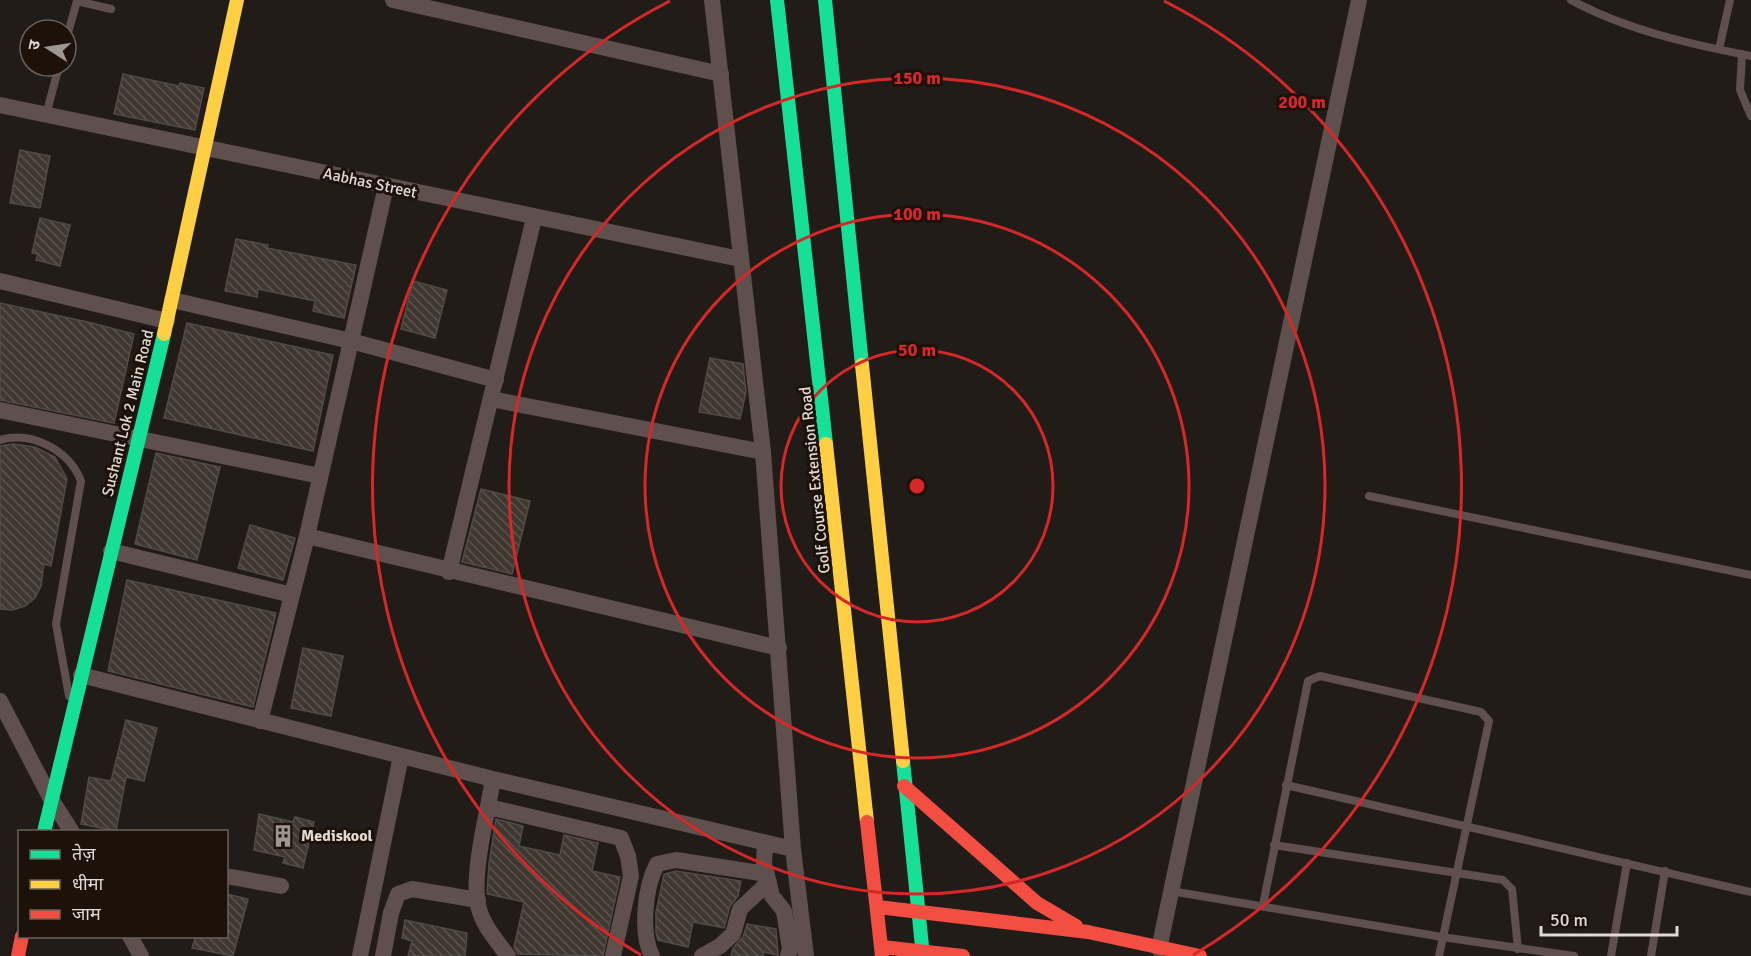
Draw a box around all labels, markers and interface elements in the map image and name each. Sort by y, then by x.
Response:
north arrow [18,18,78,78]
text: उ [24,38,45,52]
text: 150 m [893,67,941,89]
text: 200 m [1278,91,1326,113]
street label: Aabhas Street [321,163,419,203]
text: 100 m [893,203,941,225]
street label: Sushant Lok 2 Main Road [98,328,158,498]
text: 50 m [898,339,936,361]
street label: Golf Course Extension Road [795,386,835,574]
centre of rings [907,476,927,496]
building icon: Mediskool [270,823,296,849]
place label: Mediskool [301,826,373,846]
legend [18,830,228,938]
text: तेज़ [72,843,96,865]
text: धीमा [72,873,103,895]
scale bar [1541,899,1678,937]
text: जाम [72,903,102,925]
text: 50 m [1550,909,1588,931]

